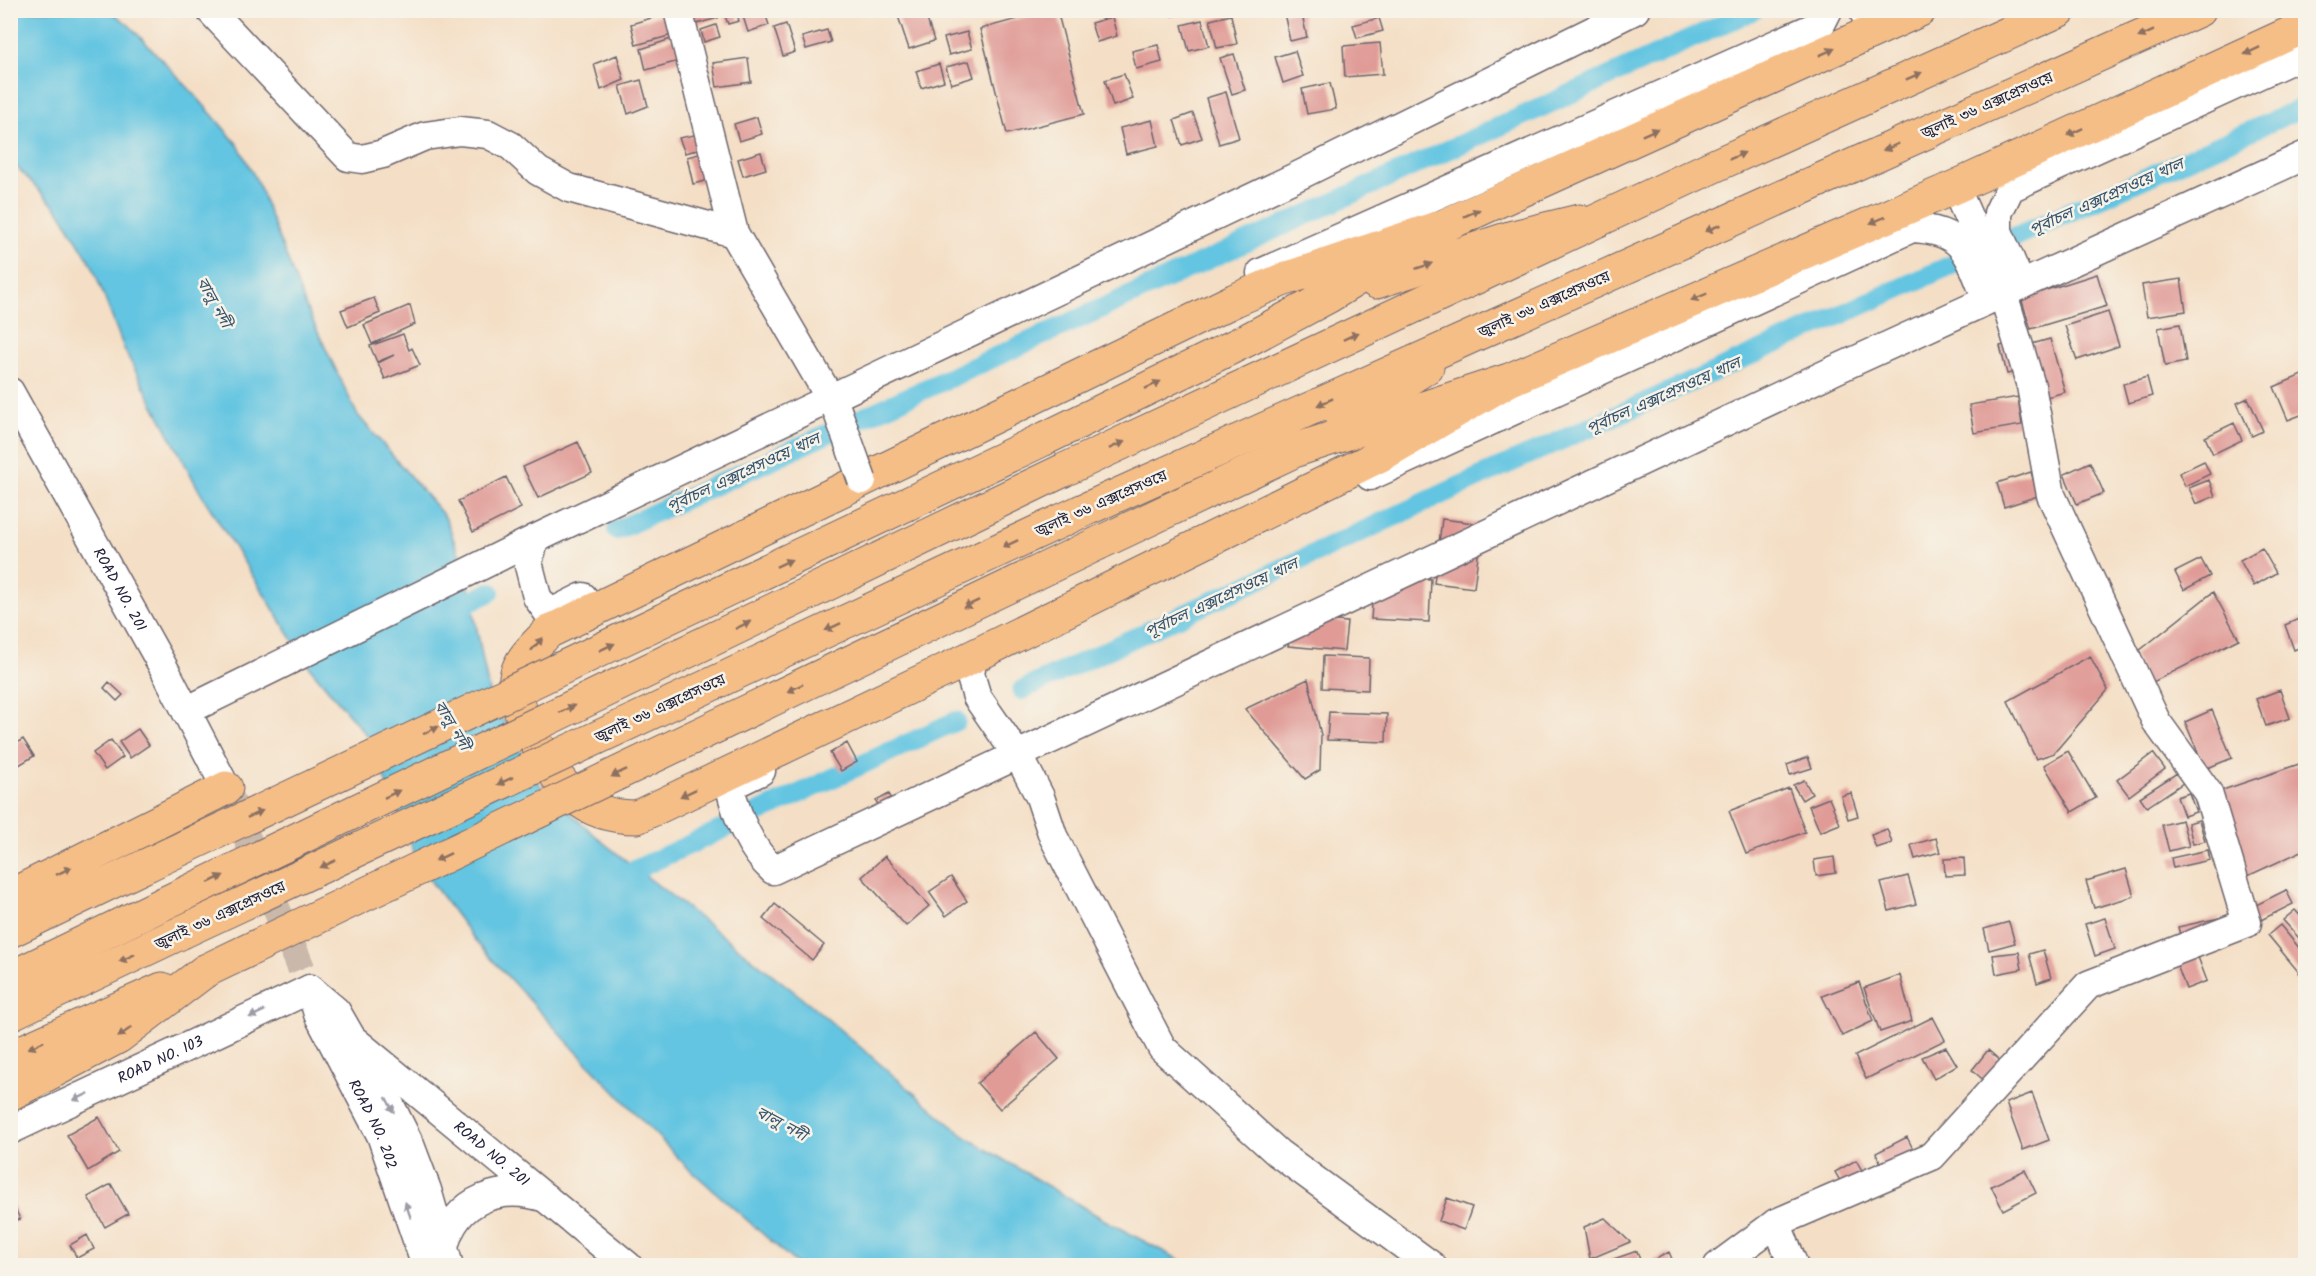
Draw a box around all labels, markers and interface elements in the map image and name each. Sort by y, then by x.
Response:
one-way arrow [2137,30,2155,39]
one-way arrow [2244,46,2261,55]
one-way arrow [1819,47,1837,57]
street label: জুলাই ৩৬ এক্সপ্রেসওয়ে [1917,66,2058,146]
one-way arrow [1906,71,1923,80]
one-way arrow [1641,128,1658,137]
one-way arrow [2066,128,2084,137]
one-way arrow [1882,143,1900,153]
one-way arrow [1728,151,1745,160]
water label: পূর্বাচল এক্সপ্রেসওয়ে খাল [2025,151,2191,243]
one-way arrow [1464,208,1481,217]
one-way arrow [1868,215,1886,225]
one-way arrow [1705,223,1722,232]
one-way arrow [1416,261,1434,271]
street label: জুলাই ৩৬ এক্সপ্রেসওয়ে [1474,265,1615,345]
water label: বালু নদী [190,273,239,335]
one-way arrow [1690,293,1707,302]
one-way arrow [1342,331,1360,341]
water label: পূর্বাচল এক্সপ্রেসওয়ে খাল [1582,350,1748,442]
one-way arrow [1145,381,1162,390]
one-way arrow [1316,398,1333,407]
water label: পূর্বাচল এক্সপ্রেসওয়ে খাল [663,425,827,520]
one-way arrow [1108,441,1125,450]
street label: জুলাই ৩৬ এক্সপ্রেসওয়ে [1031,464,1172,544]
one-way arrow [1001,540,1018,549]
street label: ROAD NO. 201 [86,544,152,636]
water label: পূর্বাচল এক্সপ্রেসওয়ে খাল [1141,550,1305,645]
one-way arrow [775,558,792,567]
one-way arrow [962,600,979,609]
one-way arrow [735,620,752,629]
one-way arrow [825,623,842,632]
one-way arrow [530,637,543,652]
one-way arrow [599,642,616,651]
street label: জুলাই ৩৬ এক্সপ্রেসওয়ে [590,668,730,750]
one-way arrow [787,684,804,693]
water label: বালু নদী [427,696,478,758]
one-way arrow [559,705,576,714]
one-way arrow [423,726,440,735]
one-way arrow [611,768,628,777]
one-way arrow [496,777,513,786]
one-way arrow [679,789,696,798]
one-way arrow [383,790,400,799]
one-way arrow [247,809,264,819]
one-way arrow [435,852,452,861]
one-way arrow [320,859,337,868]
one-way arrow [55,867,72,876]
one-way arrow [208,874,225,883]
street label: জুলাই ৩৬ এক্সপ্রেসওয়ে [150,875,290,957]
one-way arrow [119,954,136,963]
one-way arrow [249,1009,266,1018]
one-way arrow [117,1026,133,1038]
street label: ROAD NO. 103 [114,1030,208,1091]
one-way arrow [27,1041,45,1051]
street label: ROAD NO. 202 [341,1075,403,1173]
one-way arrow [73,1093,90,1102]
one-way arrow [385,1097,395,1114]
water label: বালু নদী [751,1100,814,1149]
street label: ROAD NO. 201 [448,1116,535,1193]
one-way arrow [403,1201,413,1219]

